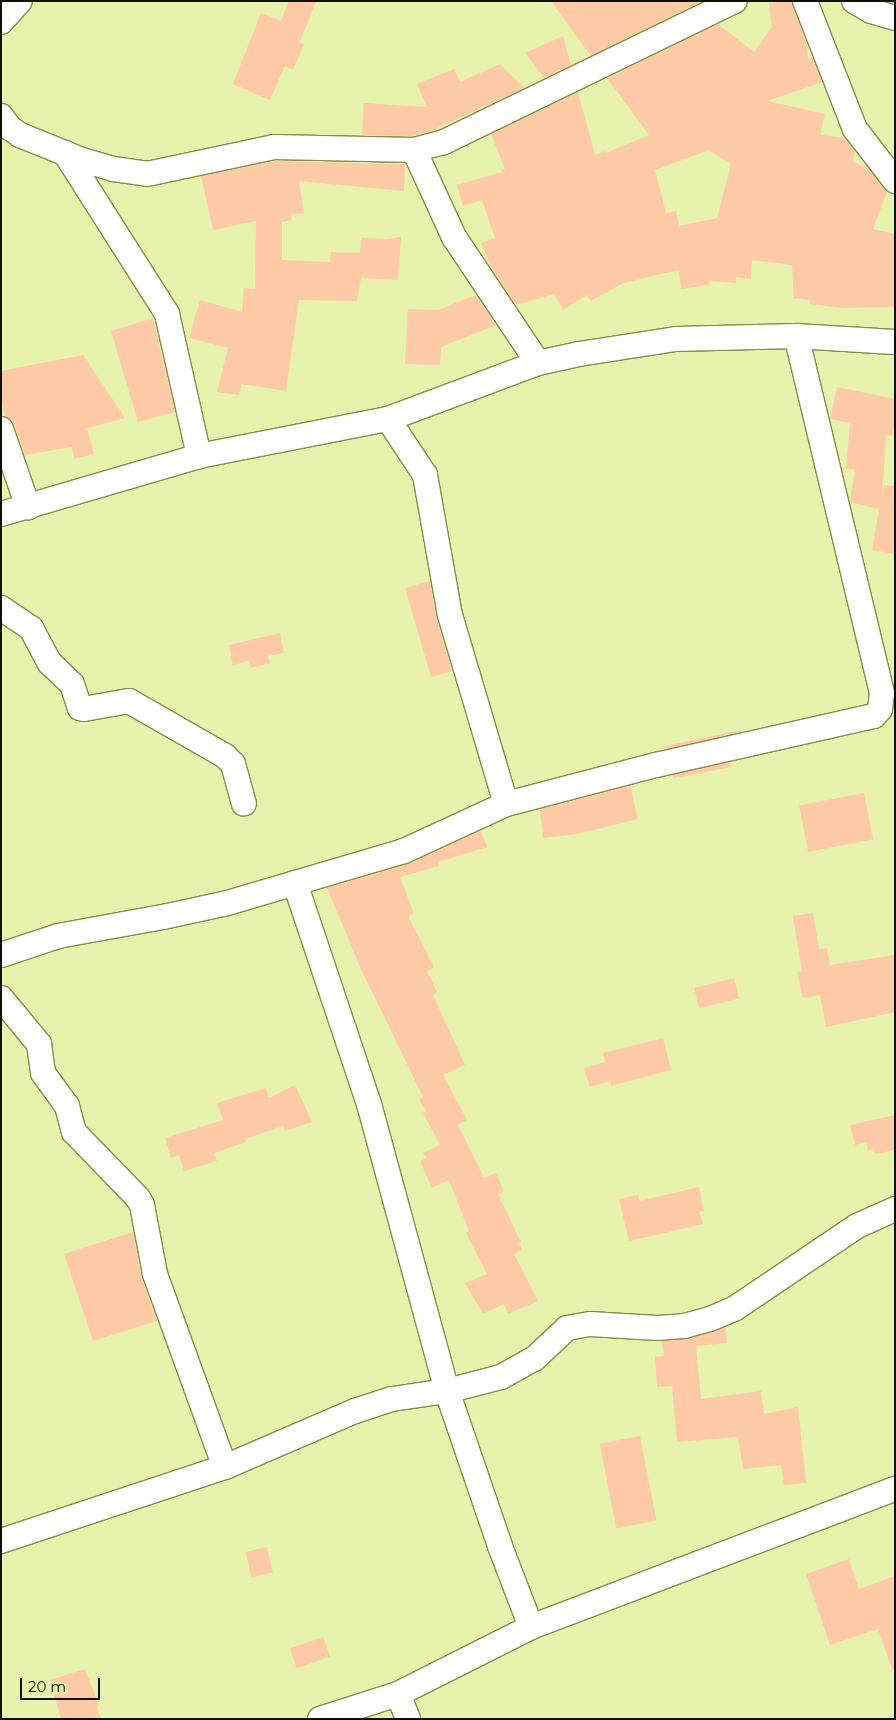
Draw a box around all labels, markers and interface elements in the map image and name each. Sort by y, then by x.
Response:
scale bar [22,1668,102,1700]
text: 20 m [28,1677,66,1696]

